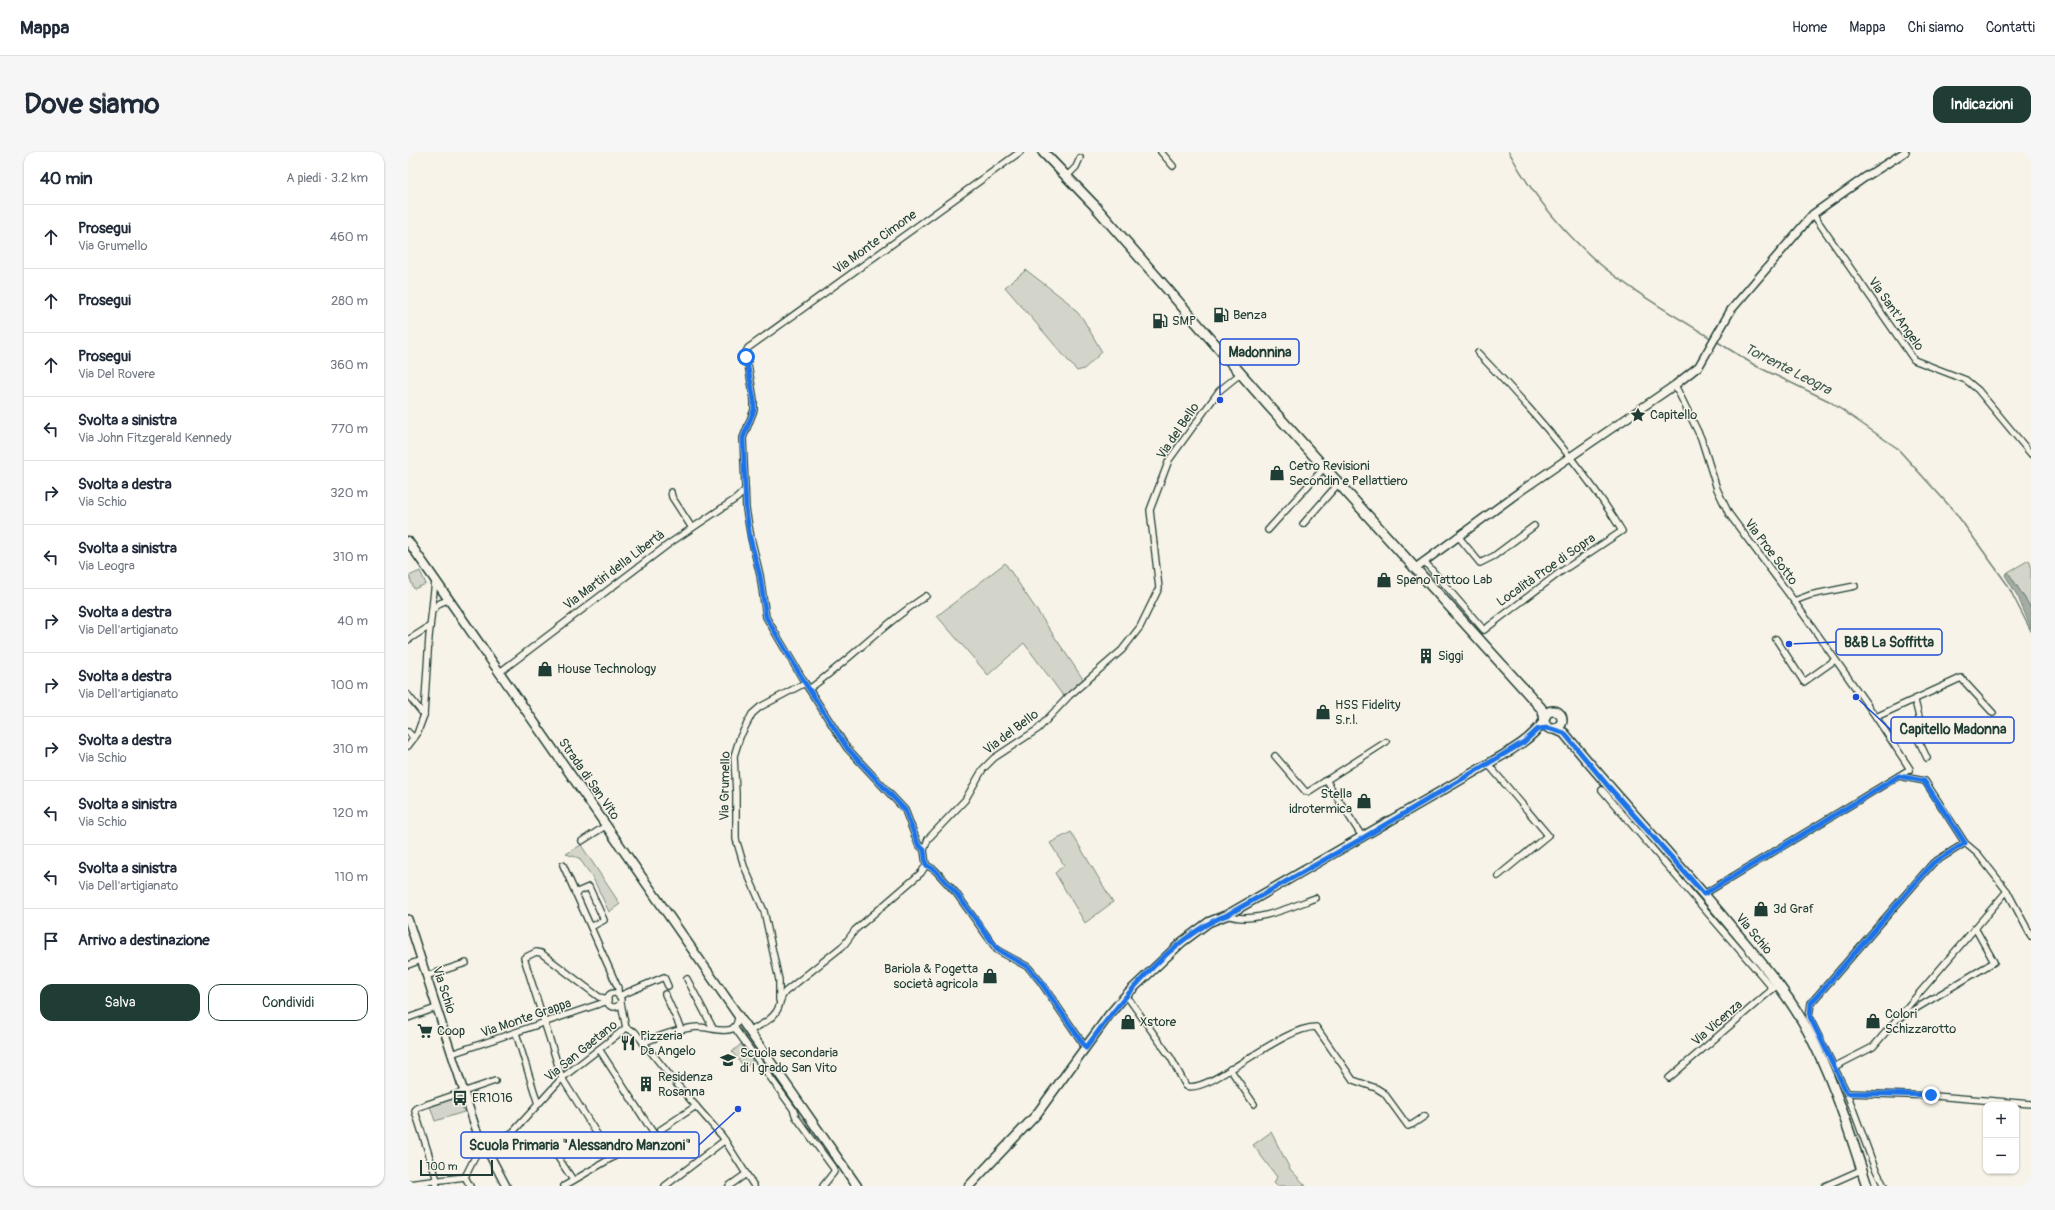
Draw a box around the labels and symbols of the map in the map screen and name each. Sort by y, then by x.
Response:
street label: Via Monte Cimone [830,206,920,278]
street label: Via Sant'Angelo [1865,274,1927,354]
fuel station icon: Benza [1212,306,1230,324]
place label: Benza [1233,307,1267,323]
fuel station icon: SMP [1151,312,1169,330]
place label: SMP [1172,313,1196,329]
callout: Madonnina [1220,339,1299,365]
water label: Torrente Leogra [1742,340,1836,399]
text: Madonnina [1228,344,1292,361]
route start [737,348,755,366]
street label: Via del Bello [1153,400,1203,462]
place icon: Capitello [1629,406,1647,424]
place label: Capitello [1650,407,1697,423]
place label: Cetro Revisioni Secondin e Pellattiero [1289,458,1408,489]
shop icon: Cetro Revisioni Secondin e Pellattiero [1268,464,1286,482]
street label: Via Proe Sotto [1741,516,1801,588]
street label: Via Martiri della Libertà [560,527,668,613]
street label: Località Proe di Sopra [1494,530,1598,610]
shop icon: Speno Tattoo Lab [1375,571,1393,589]
place label: Speno Tattoo Lab [1396,572,1492,588]
callout: B&B La Soffitta [1836,629,1942,655]
text: B&B La Soffitta [1844,634,1935,651]
building icon: Siggi [1417,647,1435,665]
place label: Siggi [1438,648,1463,664]
shop icon: House Technology [536,660,554,678]
place label: House Technology [557,661,657,677]
place label: HSS Fidelity S.r.l. [1335,697,1401,728]
shop icon: HSS Fidelity S.r.l. [1314,703,1332,721]
street label: Via del Bello [980,706,1042,758]
callout: Capitello Madonna [1891,717,2014,743]
text: Capitello Madonna [1900,721,2007,738]
street label: Strada di San Vito [555,735,623,823]
street label: Via Grumello [716,751,734,821]
place label: Stella idrotermica [1289,786,1352,817]
shop icon: Stella idrotermica [1355,792,1373,810]
shop icon: 3d Graf [1752,900,1770,918]
place label: 3d Graf [1773,901,1815,917]
street label: Via Schio [1732,910,1776,958]
place label: Bariola & Pogetta società agricola [884,961,978,992]
street label: Via Schio [429,964,459,1016]
shop icon: Bariola & Pogetta società agricola [981,967,999,985]
street label: Via Monte Grappa [479,995,573,1041]
street label: Via Vicenza [1688,997,1746,1049]
place label: Colori Schizzarotto [1885,1006,1956,1037]
shop icon: Colori Schizzarotto [1864,1012,1882,1030]
shop icon: Xstore [1119,1013,1137,1031]
place label: Xstore [1140,1014,1177,1030]
street label: Via San Gaetano [541,1017,621,1085]
supermarket icon: Coop [416,1022,434,1040]
place label: Coop [437,1023,465,1039]
place label: Pizzeria Da Angelo [640,1028,696,1059]
restaurant icon: Pizzeria Da Angelo [619,1034,637,1052]
place label: Scuola secondaria di I grado San Vito [740,1045,838,1076]
school or university icon: Scuola secondaria di I grado San Vito [719,1051,737,1069]
place label: Residenza Rosanna [658,1069,713,1100]
building icon: Residenza Rosanna [637,1075,655,1093]
route end [1922,1086,1940,1104]
bus stop icon: ER1016 [451,1089,469,1107]
place label: ER1016 [472,1090,513,1106]
callout: Scuola Primaria "Alessandro Manzoni" [461,1132,699,1158]
text: Scuola Primaria "Alessandro Manzoni" [469,1137,691,1154]
scale bar [420,1158,493,1177]

